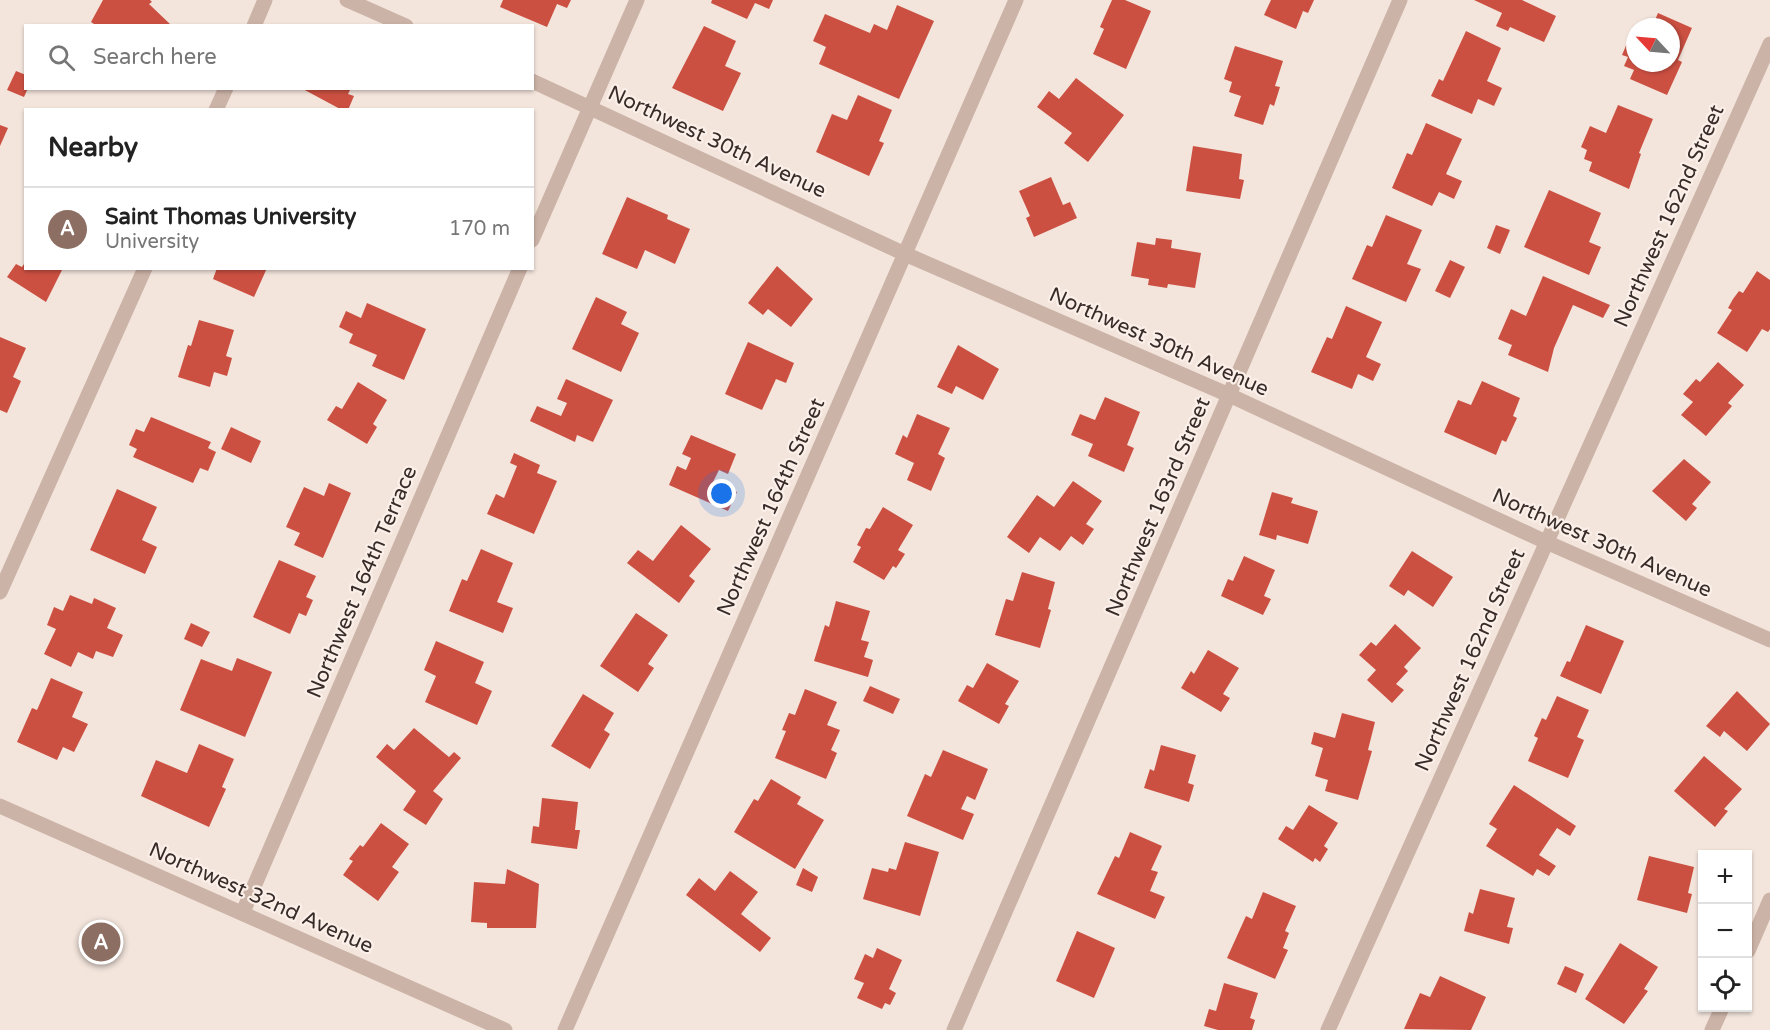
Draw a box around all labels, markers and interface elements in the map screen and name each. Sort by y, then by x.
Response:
north arrow [1626,18,1680,72]
search box [24,24,534,90]
icon: search [45,41,78,74]
text: Search here [93,44,217,70]
street label: Northwest 30th Avenue [604,80,830,204]
street label: Northwest 162nd Street [1609,101,1729,331]
text: Nearby [48,132,138,163]
text: Saint Thomas University [105,204,356,230]
text: A [60,217,75,241]
text: 170 m [449,217,510,241]
text: University [105,230,199,254]
street label: Northwest 30th Avenue [1045,282,1273,402]
street label: Northwest 164th Street [712,394,830,620]
street label: Northwest 163rd Street [1100,394,1216,620]
street label: Northwest 164th Terrace [302,462,422,702]
your location [707,479,736,508]
street label: Northwest 30th Avenue [1488,483,1716,603]
street label: Northwest 162nd Street [1410,545,1530,775]
street label: Northwest 32nd Avenue [145,837,377,959]
map controls [1698,850,1752,1012]
button: + [1698,850,1752,904]
button: − [1698,904,1752,958]
pin: A [82,920,120,964]
button: locate [1698,958,1752,1012]

